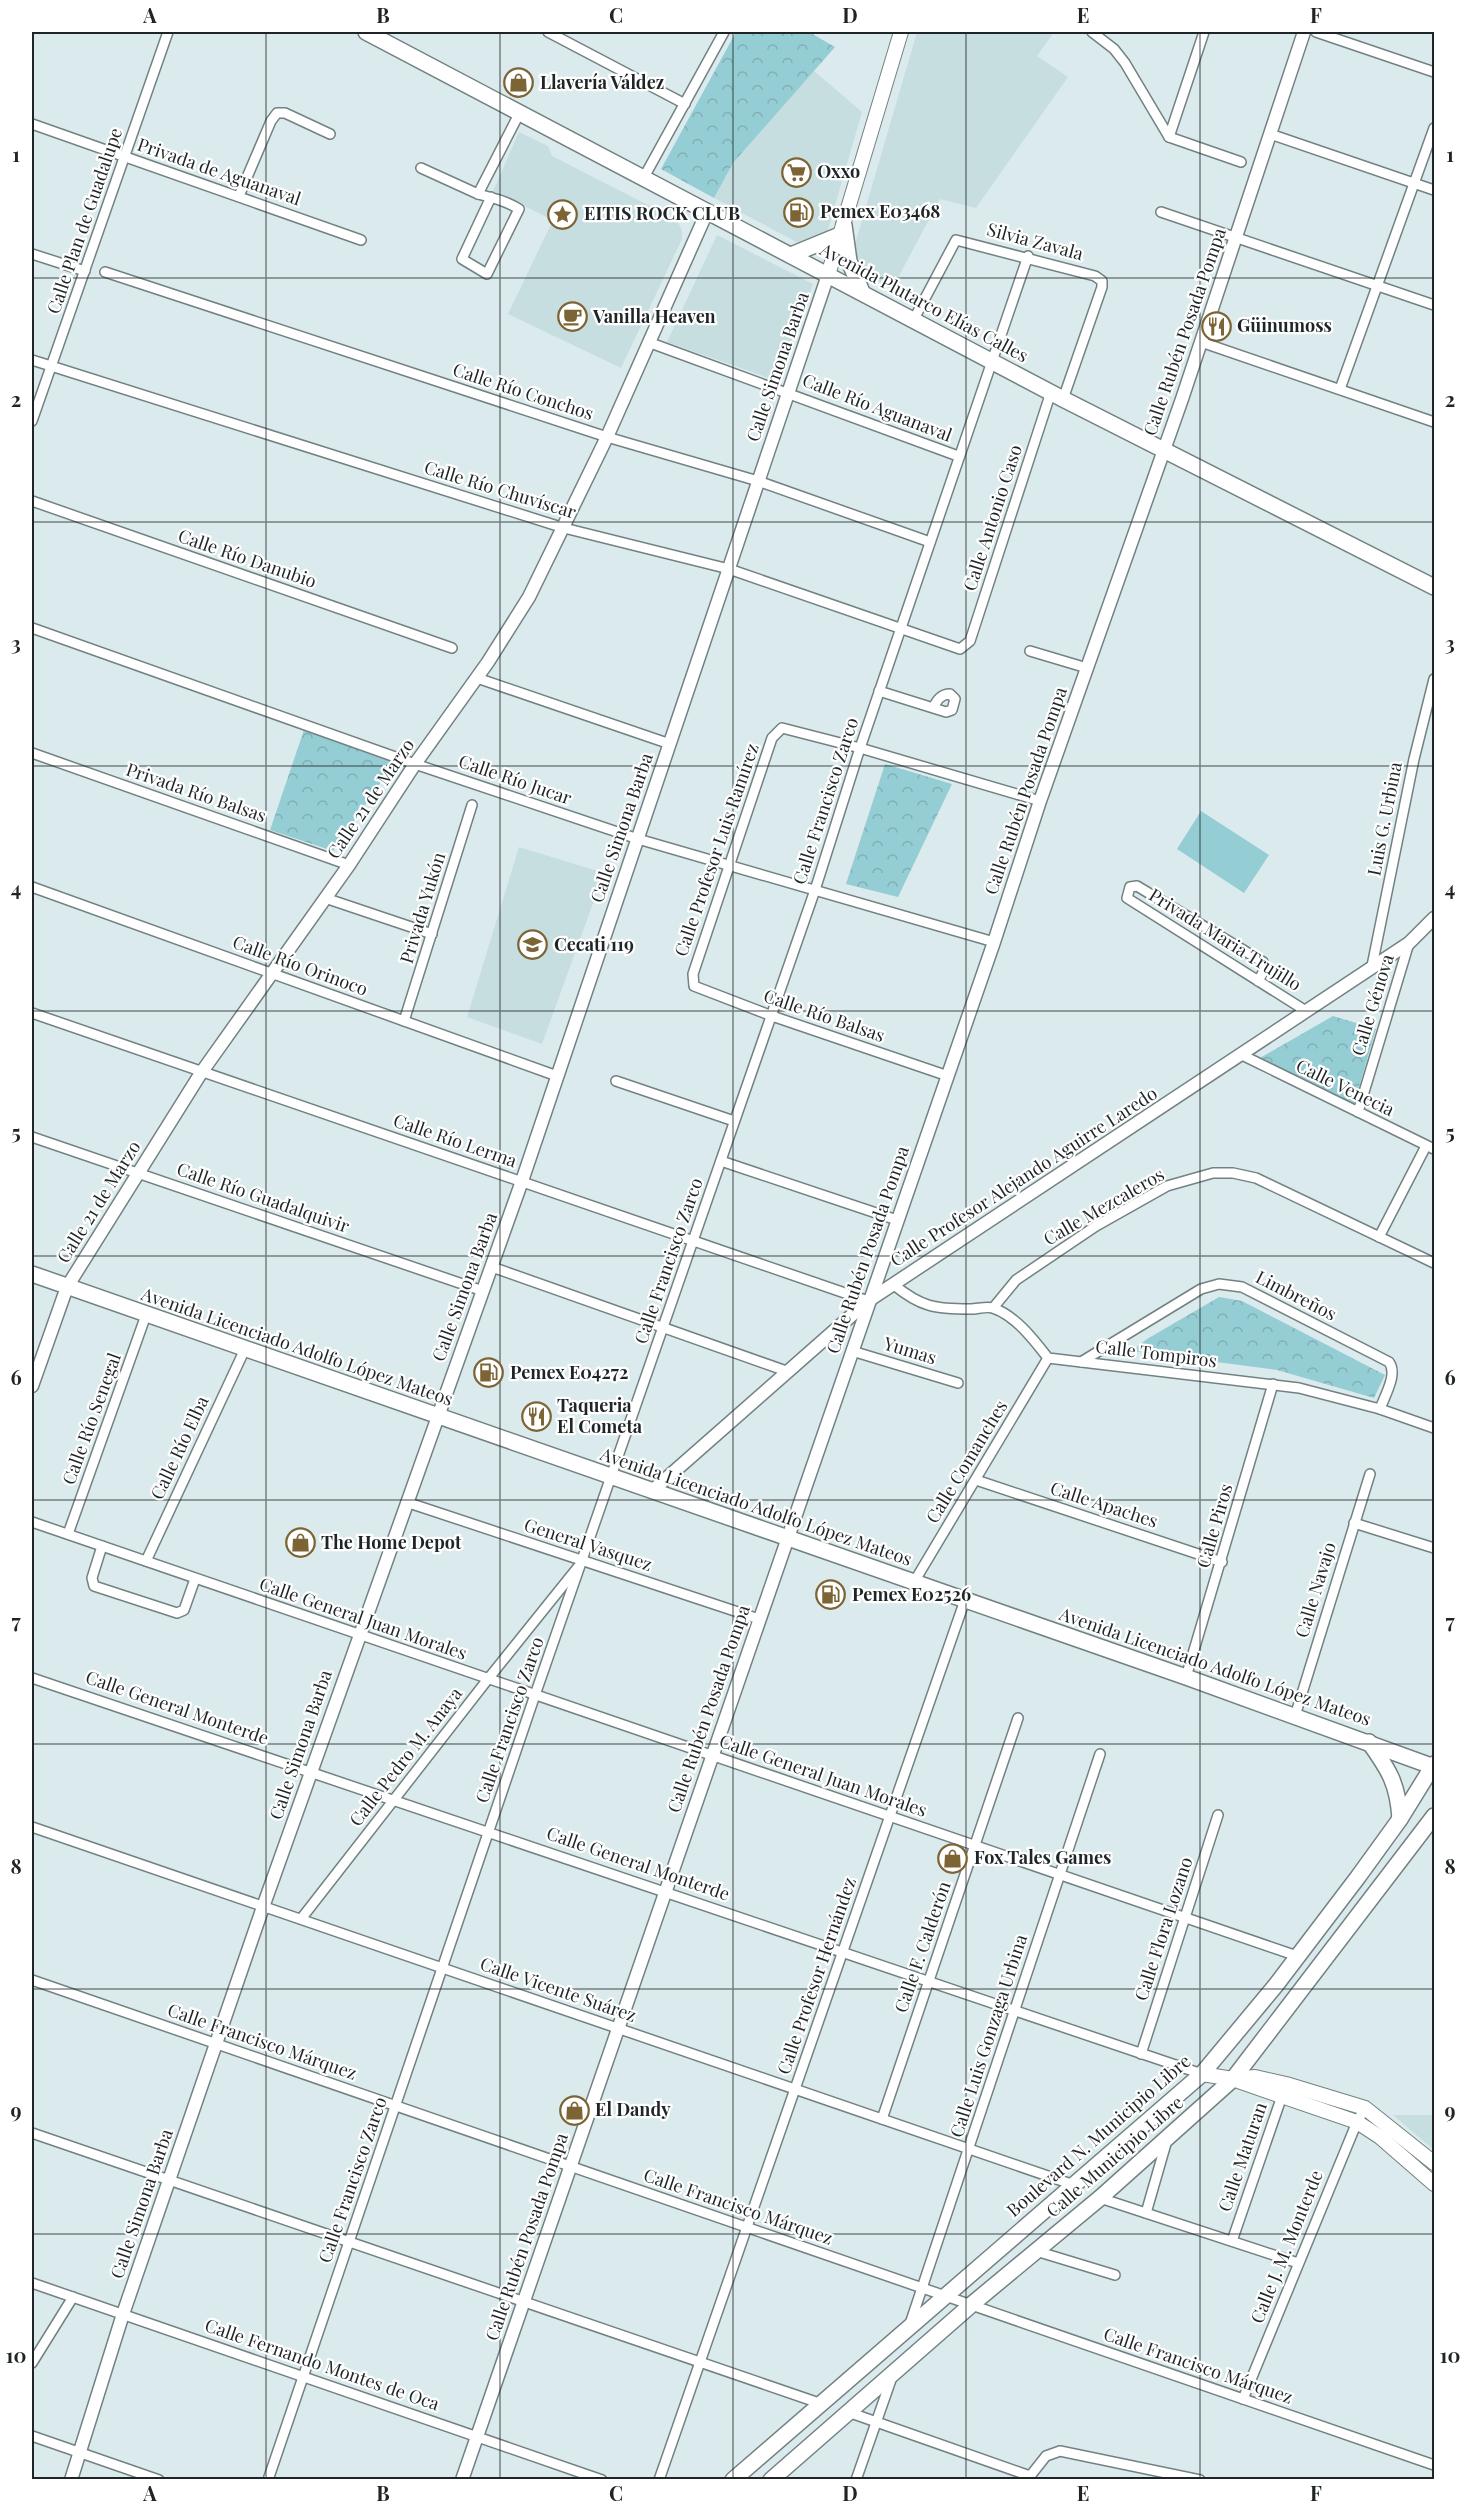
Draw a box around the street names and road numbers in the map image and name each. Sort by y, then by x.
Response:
street label: Calle Plan de Guadalupe [41,124,127,317]
street label: Privada de Aguanaval [134,132,304,210]
street label: Silvia Zavala [984,217,1086,265]
street label: Calle Rubén Posada Pompa [1137,225,1231,439]
street label: Avenida Plutarco Elías Calles [815,237,1033,367]
street label: Calle Simona Barba [740,289,814,445]
street label: Calle Río Conchos [450,357,597,425]
street label: Calle Río Aguanaval [799,367,956,447]
street label: Calle Antonio Caso [957,441,1027,594]
street label: Calle Río Chuvíscar [421,455,579,524]
street label: Calle Río Danubio [175,523,320,593]
street label: Calle Rubén Posada Pompa [978,684,1072,898]
street label: Calle Francisco Zarco [787,714,863,887]
street label: Calle 21 de Marzo [321,734,419,863]
street label: Calle Profesor Luis Ramírez [668,740,764,959]
street label: Calle Río Jucar [456,748,575,810]
street label: Calle Simona Barba [584,750,658,906]
street label: Privada Río Balsas [123,757,270,827]
street label: Luis G. Urbina [1361,760,1407,878]
street label: Privada Yukón [394,849,450,966]
street label: Privada Maria Trujillo [1145,882,1306,996]
street label: Calle Río Orinoco [229,929,371,1001]
street label: Calle Génova [1345,951,1399,1058]
street label: Calle Río Balsas [761,983,888,1047]
street label: Calle Venecia [1292,1053,1399,1121]
street label: Calle Profesor Alejando Aguirre Laredo [885,1081,1162,1272]
street label: Calle Río Lerma [390,1108,520,1172]
street label: Calle 21 de Marzo [51,1136,145,1267]
street label: Calle Rubén Posada Pompa [820,1143,914,1357]
street label: Calle Río Guadalquivir [174,1156,353,1238]
street label: Calle Mezcaleros [1039,1162,1168,1250]
street label: Calle Francisco Zarco [628,1174,708,1347]
street label: Calle Simona Barba [426,1209,502,1364]
street label: Limbreños [1252,1265,1341,1326]
street label: Avenida Licenciado Adolfo López Mateos [137,1281,456,1411]
street label: Yumas [880,1330,939,1369]
street label: Calle Tompiros [1094,1334,1218,1372]
street label: Calle Río Senegal [56,1349,126,1488]
street label: Calle Río Elba [145,1392,214,1503]
street label: Calle Comanches [920,1396,1012,1527]
street label: Avenida Licenciado Adolfo López Mateos [596,1441,915,1571]
street label: Calle Apaches [1047,1475,1161,1533]
street label: Calle Piros [1191,1481,1237,1571]
street label: General Vasquez [521,1512,655,1576]
street label: Calle Navajo [1289,1539,1341,1640]
street label: Calle General Juan Morales [256,1571,470,1665]
street label: Avenida Licenciado Adolfo López Mateos [1055,1601,1374,1731]
street label: Calle Rubén Posada Pompa [661,1602,755,1816]
street label: Calle Francisco Zarco [469,1633,549,1806]
street label: Calle General Monterde [83,1664,272,1750]
street label: Calle Simona Barba [263,1667,337,1823]
street label: Calle Pedro M. Anaya [343,1682,467,1831]
street label: Calle General Juan Morales [716,1728,930,1822]
street label: Calle General Monterde [544,1820,733,1906]
street label: Calle Flora Lozano [1128,1854,1198,2004]
street label: Calle Profesor Hernández [771,1874,861,2077]
street label: Calle F. Calderón [888,1878,956,2016]
street label: Calle Luis Gonzaga Urbina [944,1931,1032,2140]
street label: Calle Vicente Suárez [477,1951,640,2027]
street label: Calle Francisco Márquez [165,1997,360,2085]
street label: Boulevard N. Municipio Libre [1001,2049,1195,2222]
street label: Calle Municipio Libre [1041,2090,1188,2222]
street label: Calle Francisco Zarco [312,2093,392,2266]
street label: Calle Maturan [1212,2099,1272,2215]
street label: Calle Simona Barba [104,2126,178,2282]
street label: Calle Rubén Posada Pompa [479,2130,573,2344]
street label: Calle Francisco Márquez [641,2162,836,2250]
street label: Calle J. M. Monterde [1244,2167,1328,2327]
street label: Calle Fernando Montes de Oca [202,2313,443,2416]
street label: Calle Francisco Márquez [1101,2321,1296,2409]

